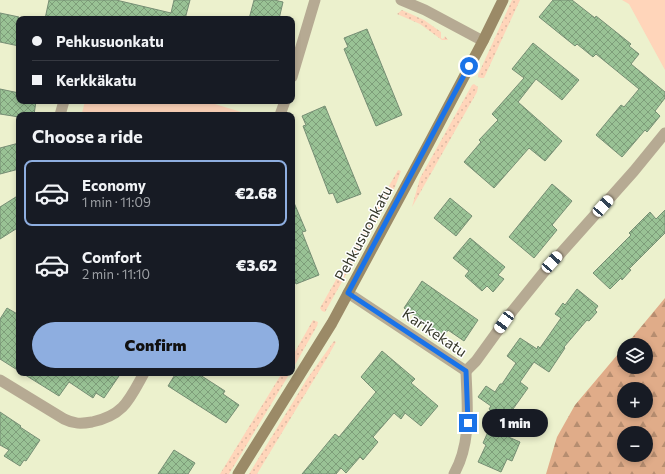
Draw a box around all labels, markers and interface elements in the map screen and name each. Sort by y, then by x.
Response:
text: Pehkusuonkatu [56,32,164,50]
route start [460,57,478,75]
text: Kerkkäkatu [56,71,136,89]
text: Choose a ride [32,125,143,147]
icon: car [34,175,70,211]
text: Economy [82,176,146,194]
street label: Pehkusuonkatu [330,182,396,284]
text: €2.68 [235,184,277,202]
car [591,193,615,219]
text: 1 min · 11:09 [82,194,151,210]
icon: car [34,247,70,283]
text: Comfort [82,248,142,266]
car [540,249,564,275]
text: €3.62 [236,256,277,274]
text: 2 min · 11:10 [82,266,150,282]
street label: Karikekatu [399,304,471,360]
car [492,309,516,335]
button: Confirm [32,322,279,368]
map controls [617,338,653,462]
button: layers [617,338,653,374]
button: + [617,382,653,418]
callout: 1 min [482,409,548,437]
route end [459,414,477,432]
text: 1 min [499,415,531,431]
button: − [617,426,653,462]

